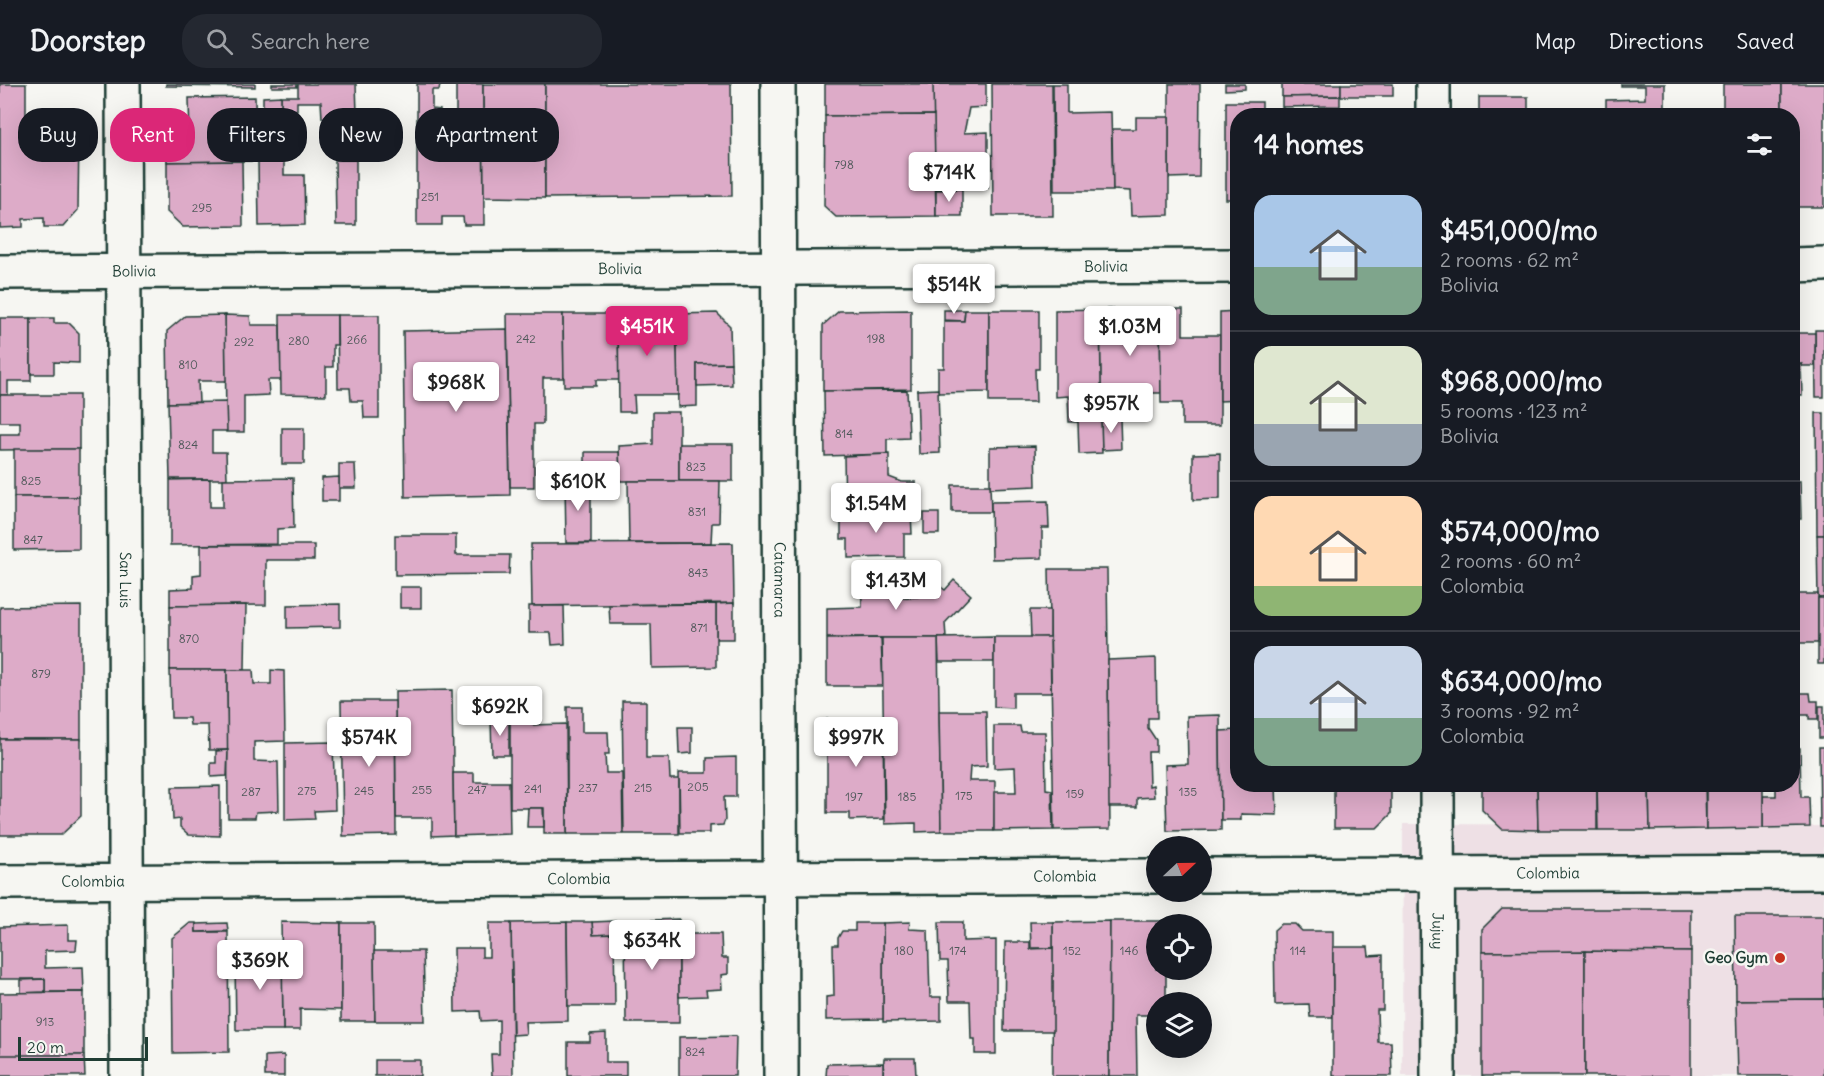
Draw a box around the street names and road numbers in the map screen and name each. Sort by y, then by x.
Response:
street label: Bolivia [1084,257,1129,276]
street label: Bolivia [598,259,643,278]
street label: Bolivia [112,261,157,280]
street label: Catamarca [770,542,790,618]
street label: San Luis [116,552,135,608]
street label: Colombia [1516,863,1580,882]
street label: Colombia [1033,866,1097,886]
street label: Colombia [547,869,611,888]
street label: Colombia [61,871,125,891]
street label: Jujuy [1428,912,1448,950]

